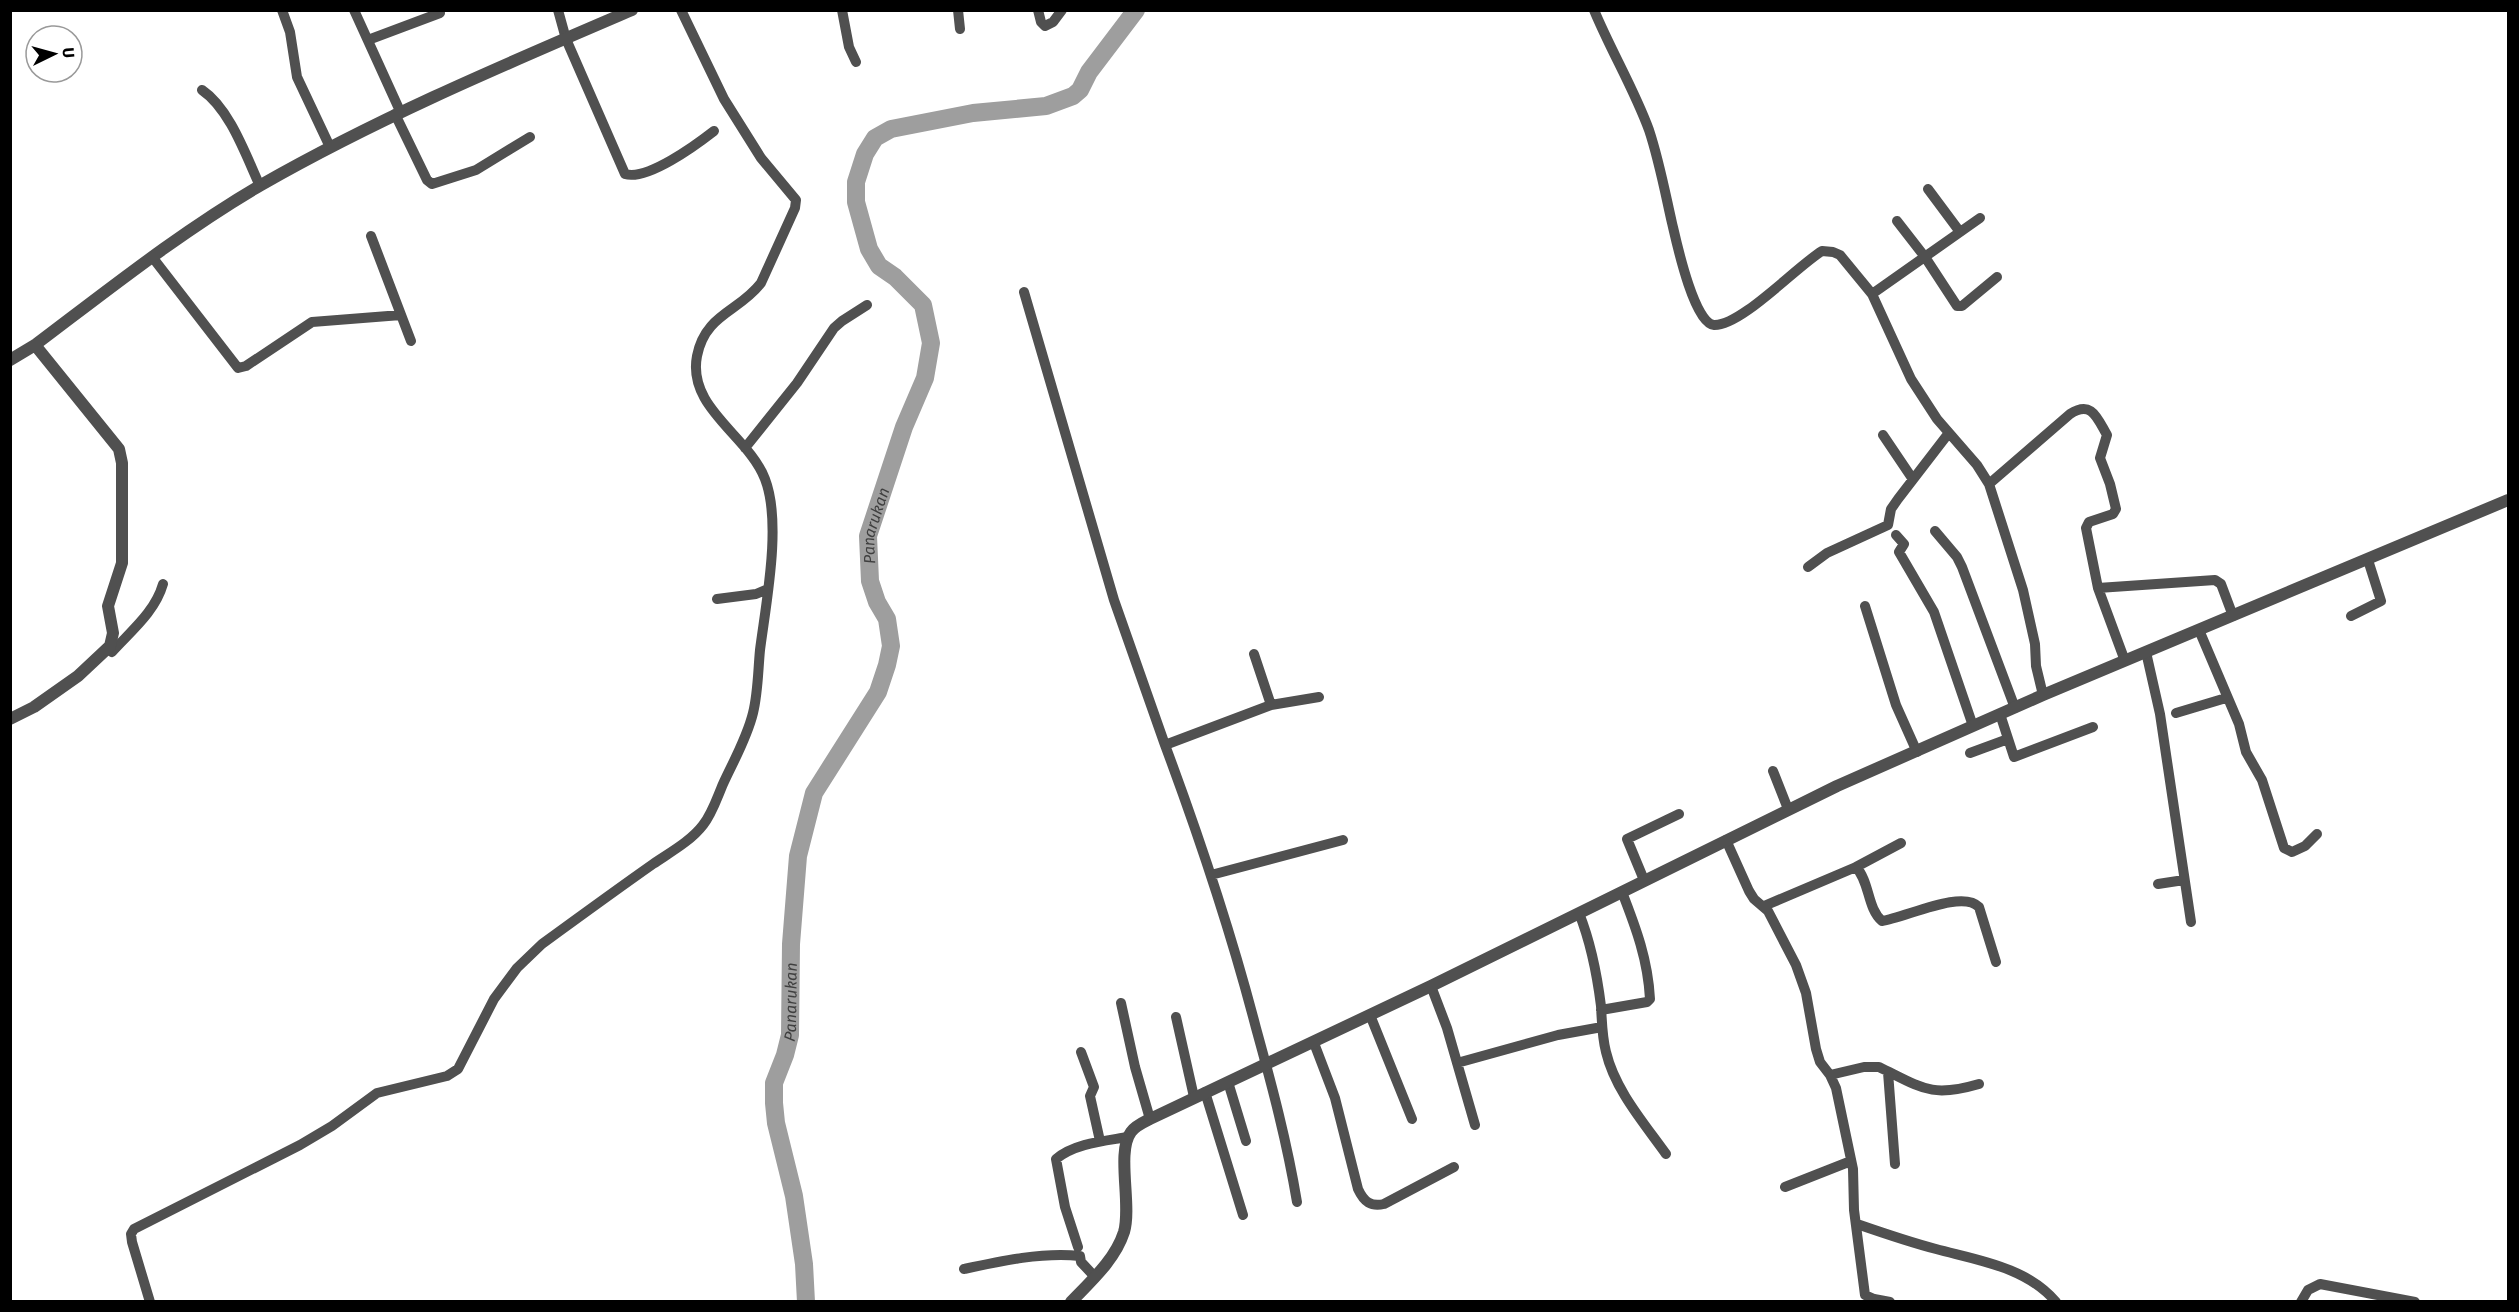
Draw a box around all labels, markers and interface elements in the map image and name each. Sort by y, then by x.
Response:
north arrow [24,24,84,84]
text: U [59,47,78,59]
water label: Panarukan [859,485,893,564]
water label: Panarukan [780,962,801,1043]

